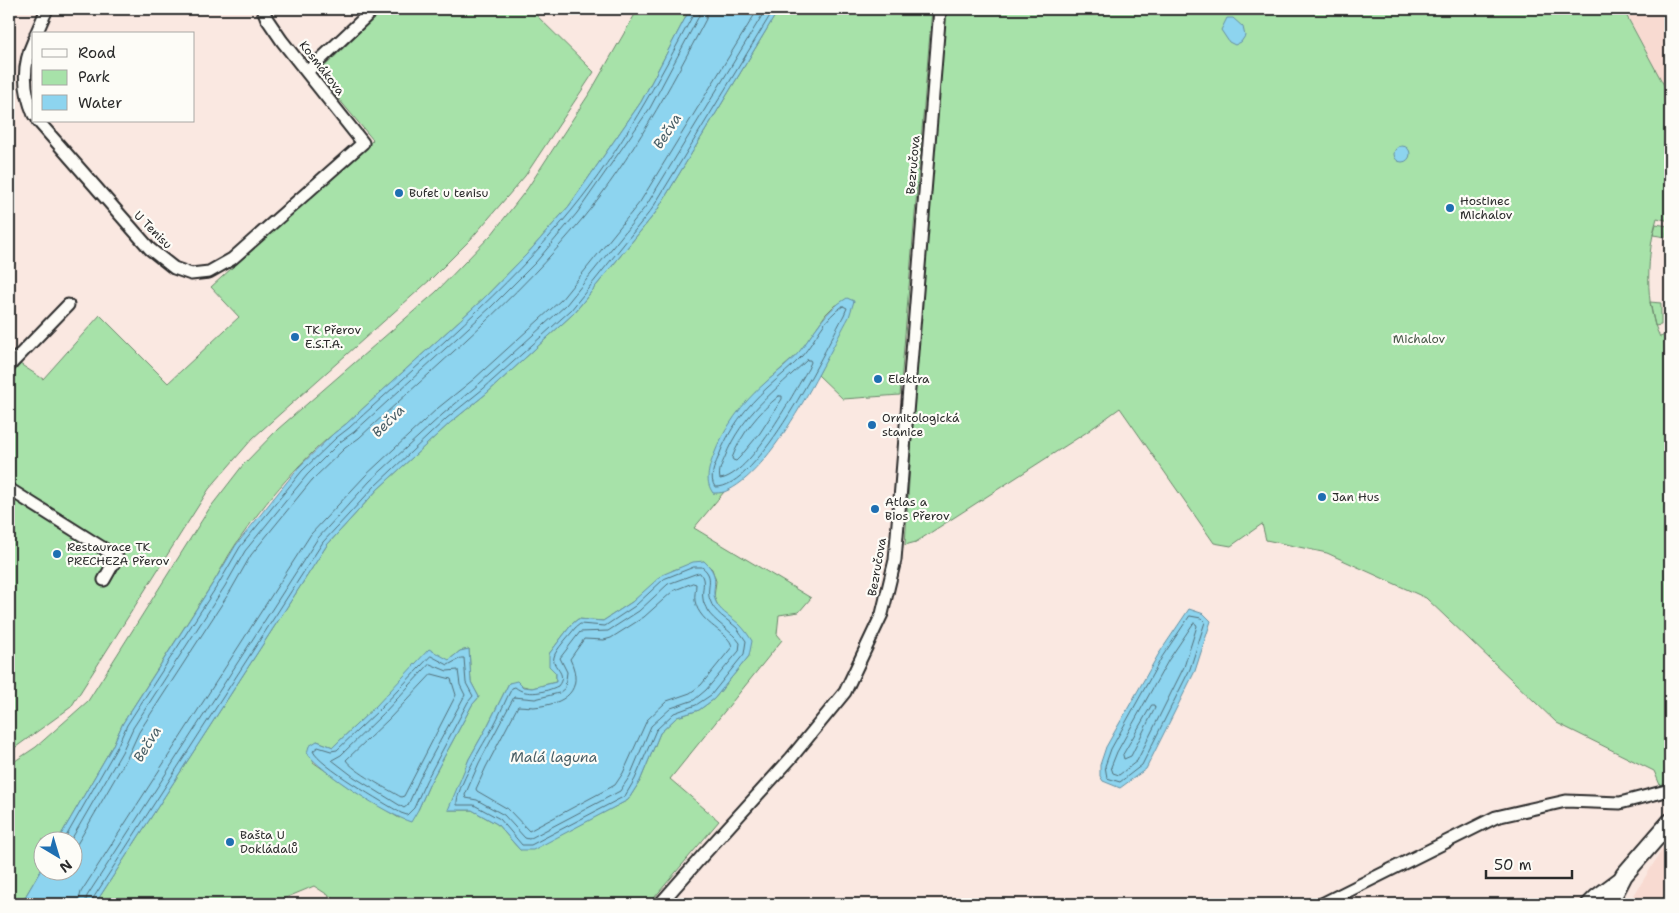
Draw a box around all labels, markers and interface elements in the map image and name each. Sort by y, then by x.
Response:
legend [32,32,195,122]
street label: Kosmákova [296,38,349,99]
text: Road [78,43,116,63]
text: Park [78,67,110,87]
text: Water [78,93,122,113]
water label: Bečva [649,110,685,152]
street label: Bezručova [902,134,924,195]
place label: Bufet u tenisu [409,185,489,201]
marker: Bufet u tenisu [393,187,405,199]
place label: Hostinec Michalov [1460,193,1513,223]
marker: Hostinec Michalov [1444,202,1456,214]
street label: U Tenisu [130,207,176,253]
place label: TK Přerov E.S.T.A. [305,322,361,352]
marker: TK Přerov E.S.T.A. [289,331,301,343]
park label: Michalov [1393,331,1446,347]
place label: Elektra [888,371,930,387]
marker: Elektra [872,373,884,385]
water label: Bečva [368,401,408,441]
place label: Ornitologická stanice [882,410,960,440]
marker: Ornitologická stanice [866,419,878,431]
place label: Jan Hus [1332,489,1380,505]
marker: Jan Hus [1316,491,1328,503]
place label: Atlas a Bios Přerov [885,494,950,524]
marker: Atlas a Bios Přerov [869,503,881,515]
street label: Bezručova [864,536,890,598]
place label: Restaurace TK PRECHEZA Přerov [67,539,170,569]
marker: Restaurace TK PRECHEZA Přerov [51,548,63,560]
water label: Bečva [129,723,165,765]
water label: Malá laguna [511,748,597,766]
place label: Bašta U Dokládalů [240,827,298,857]
north arrow [32,830,82,880]
marker: Bašta U Dokládalů [224,836,236,848]
scale bar [1486,848,1573,880]
text: 50 m [1494,855,1532,875]
text: N [56,856,76,877]

